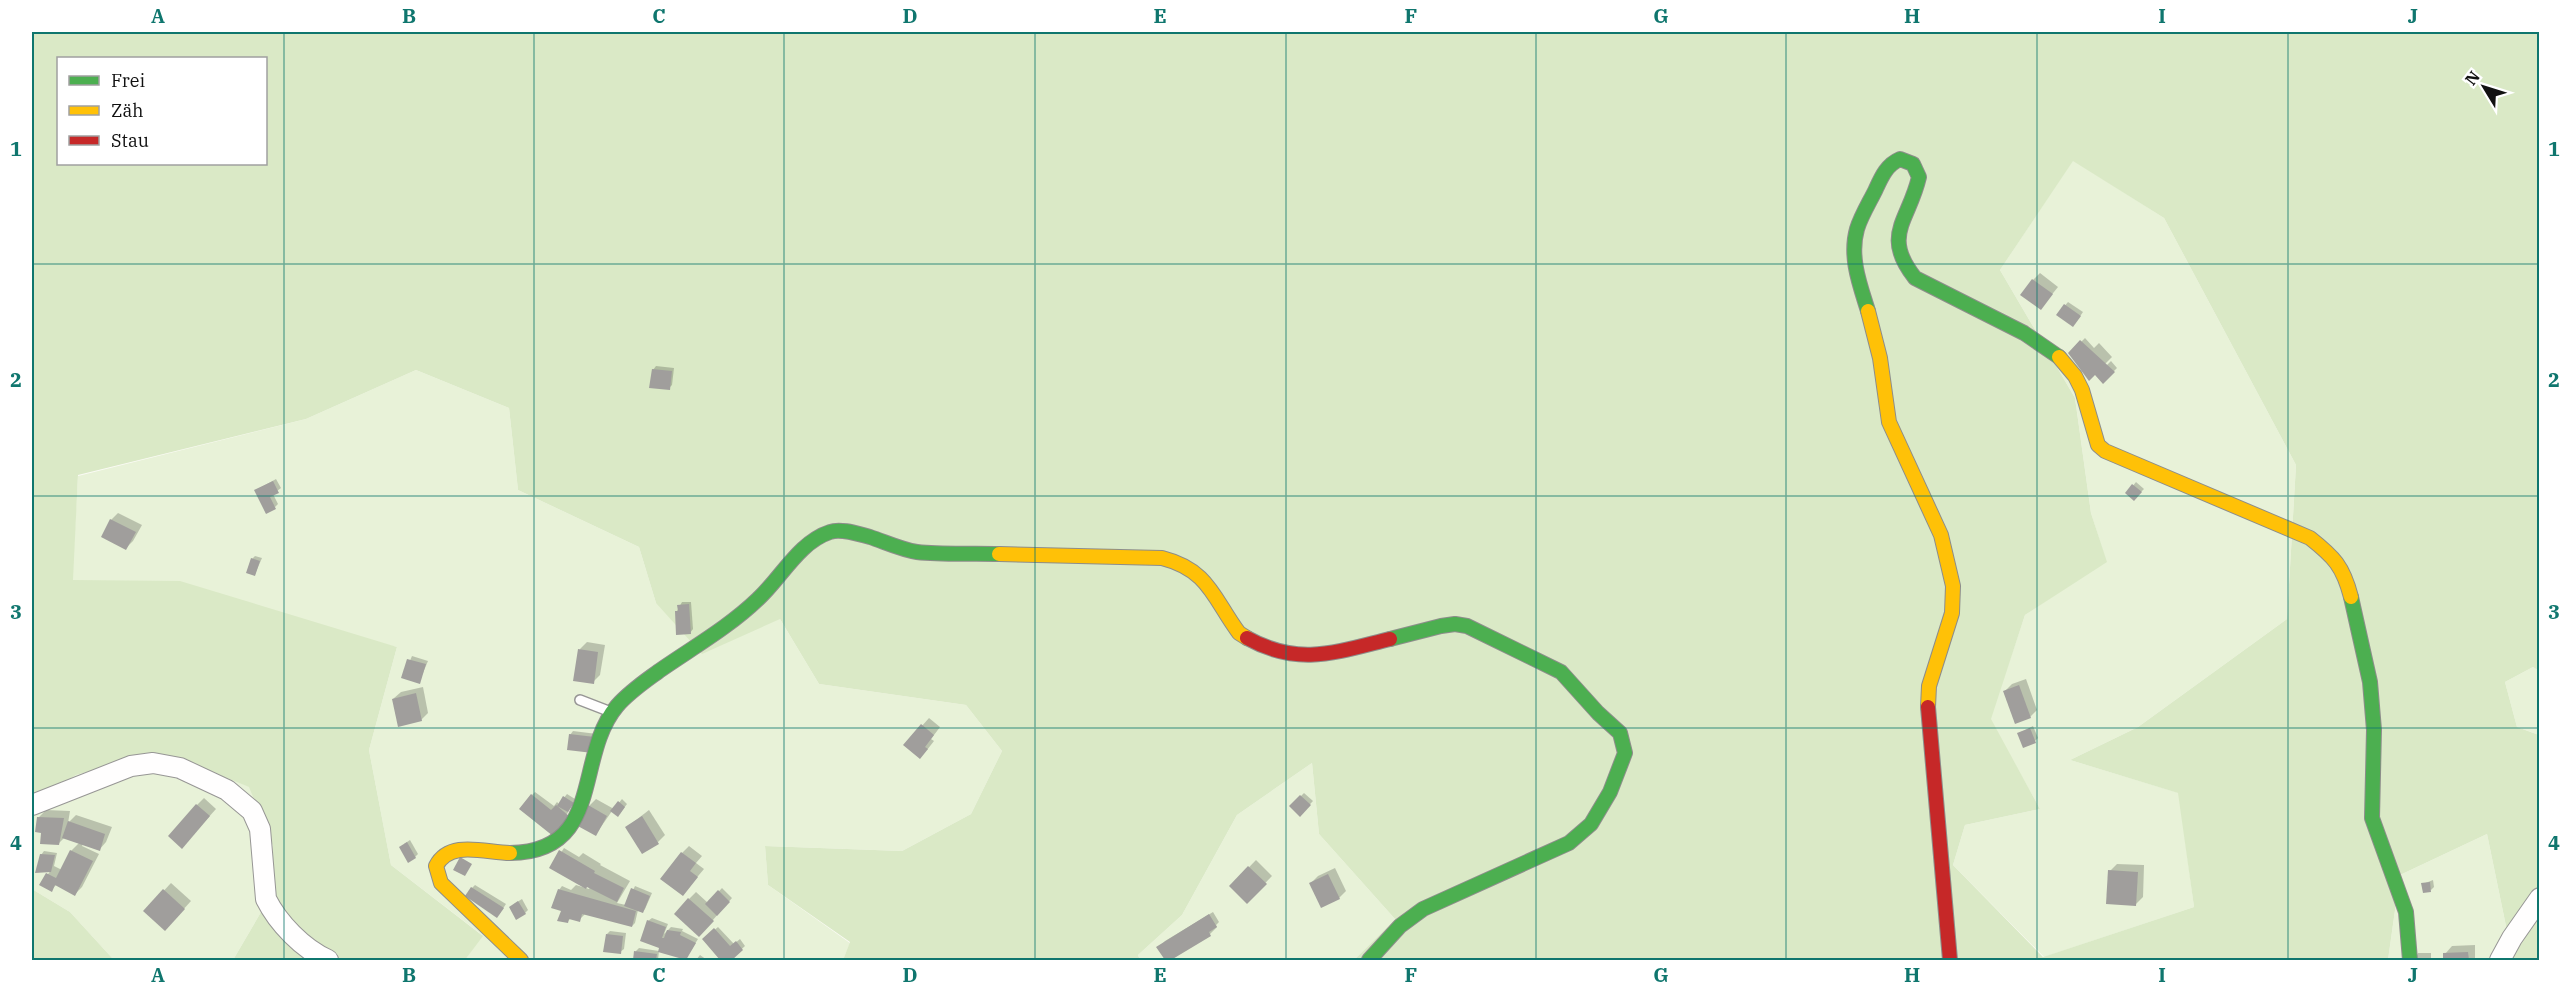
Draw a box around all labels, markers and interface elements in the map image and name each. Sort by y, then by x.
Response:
text: A [151,2,165,29]
text: B [402,2,416,29]
text: C [652,2,666,29]
text: D [902,2,918,29]
text: E [1153,2,1167,29]
text: F [1405,2,1417,29]
text: G [1653,2,1669,29]
text: H [1904,2,1920,29]
text: I [2158,2,2166,29]
text: J [2408,2,2418,29]
legend [57,57,267,165]
north arrow [2454,57,2514,117]
text: N [2460,67,2484,89]
text: Frei [111,69,145,92]
text: Zäh [111,99,144,122]
text: Stau [111,129,149,152]
text: 1 [10,135,22,162]
text: 1 [2548,135,2560,162]
text: 2 [10,366,22,393]
text: 2 [2548,366,2560,393]
text: 3 [10,598,22,625]
text: 3 [2548,598,2560,625]
text: 4 [10,829,22,856]
text: 4 [2548,829,2560,856]
text: A [151,961,165,988]
text: B [402,961,416,988]
text: C [652,961,666,988]
text: D [902,961,918,988]
text: E [1153,961,1167,988]
text: F [1405,961,1417,988]
text: G [1653,961,1669,988]
text: H [1904,961,1920,988]
text: I [2158,961,2166,988]
text: J [2408,961,2418,988]

